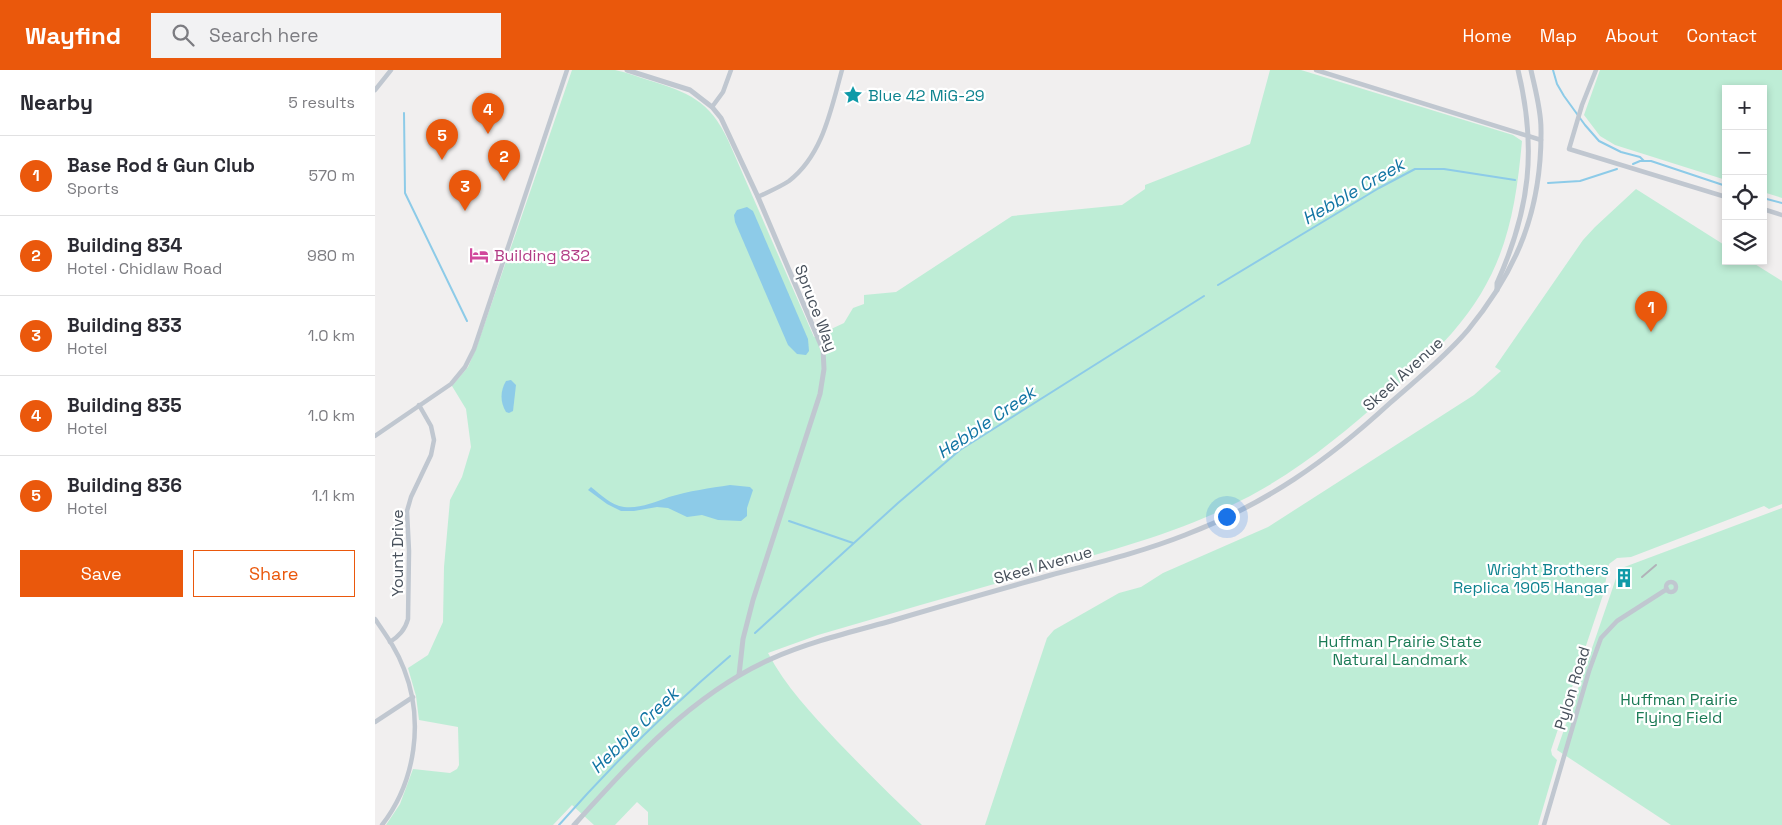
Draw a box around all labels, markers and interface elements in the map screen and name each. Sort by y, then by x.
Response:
search box [151,13,501,58]
text: Wayfind [25,20,121,51]
icon: search [169,21,197,49]
text: Search here [209,23,319,48]
text: Home [1463,24,1512,47]
text: Map [1540,24,1577,47]
text: About [1605,24,1659,47]
text: Contact [1687,24,1757,47]
place icon: Blue 42 MiG-29 [842,84,864,106]
place label: Blue 42 MiG-29 [868,85,985,106]
map controls [1722,85,1767,265]
button: + [1722,85,1767,130]
text: Nearby [20,89,93,116]
text: 5 results [288,92,355,113]
pin: 4 [472,93,504,134]
pin: 5 [426,119,458,160]
button: − [1722,130,1767,175]
pin: 2 [488,140,520,181]
water label: Hebble Creek [1298,151,1410,230]
text: Base Rod & Gun Club [67,153,255,178]
text: 1 [32,165,40,186]
text: 570 m [309,165,355,186]
pin: 3 [449,170,481,211]
button: locate [1722,175,1767,220]
text: Sports [67,178,119,199]
button: layers [1722,220,1767,265]
text: Building 834 [67,233,182,258]
hotel icon: Building 832 [468,244,490,266]
text: 2 [31,245,41,266]
text: 980 m [307,245,355,266]
place label: Building 832 [494,245,590,266]
text: Hotel · Chidlaw Road [67,258,222,279]
street label: Spruce Way [790,261,842,355]
pin: 1 [1635,291,1667,332]
text: Building 833 [67,313,182,338]
text: 3 [31,325,41,346]
text: 1.0 km [308,325,355,346]
street label: Skeel Avenue [1358,332,1448,416]
text: Hotel [67,338,108,359]
water label: Hebble Creek [932,379,1042,464]
text: Building 835 [67,393,182,418]
text: 4 [31,405,41,426]
text: 1.0 km [308,405,355,426]
text: Hotel [67,418,108,439]
text: Building 836 [67,473,182,498]
text: 5 [31,485,41,506]
text: 1.1 km [312,485,355,506]
text: Hotel [67,498,108,519]
your location [1214,504,1240,530]
street label: Yount Drive [387,509,408,597]
street label: Skeel Avenue [991,541,1095,589]
button: Save [20,550,183,597]
button: Share [193,550,355,597]
place label: Wright Brothers Replica 1905 Hangar [1453,559,1609,598]
building icon: Wright Brothers Replica 1905 Hangar [1613,567,1635,589]
park label: Huffman Prairie State Natural Landmark [1318,631,1482,670]
street label: Pylon Road [1549,644,1595,732]
water label: Hebble Creek [585,680,685,778]
park label: Huffman Prairie Flying Field [1620,689,1738,728]

